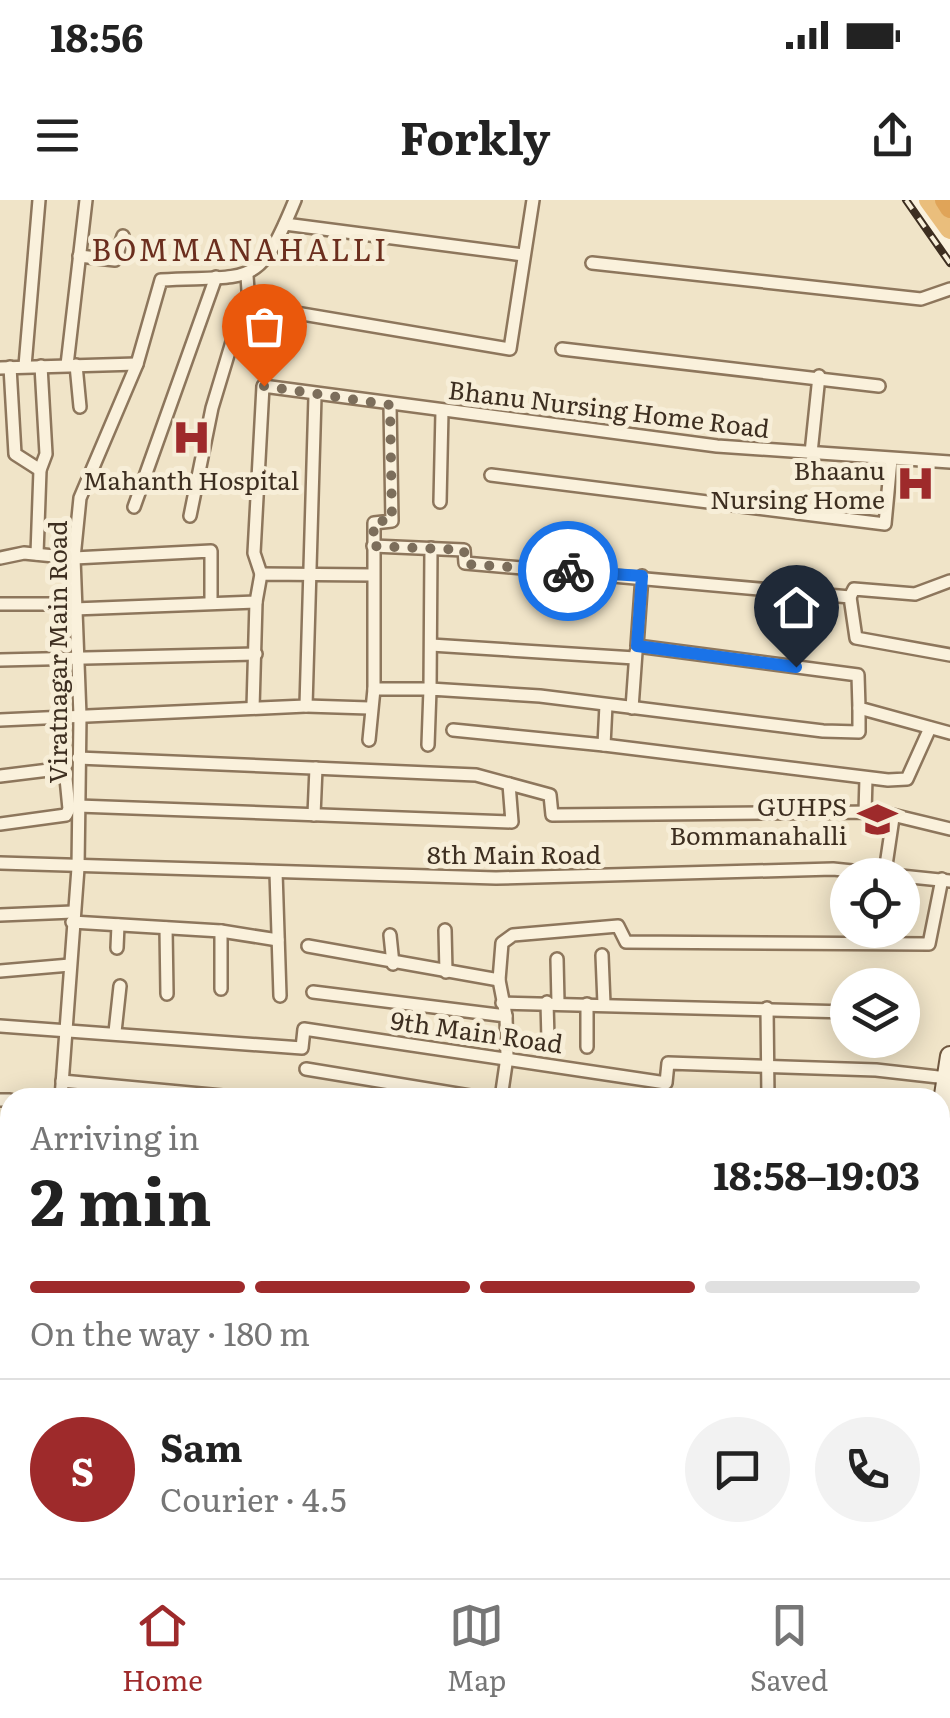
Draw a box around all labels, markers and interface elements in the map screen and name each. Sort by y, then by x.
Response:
text: 18:56 [50,7,143,64]
text: Forkly [400,102,550,169]
icon: menu [30,108,85,163]
icon: share [865,108,920,163]
district label: BOMMANAHALLI [91,226,389,270]
pin [222,284,307,387]
icon: bag [237,299,292,354]
street label: Bhanu Nursing Home Road [446,370,772,446]
hospital icon: Mahanth Hospital [170,417,212,459]
place label: Bhaanu Nursing Home [710,451,885,517]
place label: Mahanth Hospital [83,461,299,498]
hospital icon: Bhaanu Nursing Home [894,462,936,504]
street label: Viratnagar Main Road [38,521,75,783]
courier [518,521,618,621]
icon: bike [541,544,596,599]
pin [754,565,839,668]
icon: home [769,580,824,635]
place label: GUHPS Bommanahalli [669,787,847,853]
school or university icon: GUHPS Bommanahalli [856,798,898,840]
street label: 8th Main Road [427,835,601,872]
map controls [830,858,920,1058]
button: locate [830,858,920,948]
button: layers [830,968,920,1058]
street label: 9th Main Road [389,1001,565,1061]
text: Arriving in [30,1112,200,1160]
text: 18:58–19:03 [713,1145,920,1202]
text: 2 min [30,1149,212,1246]
text: On the way · 180 m [30,1308,310,1356]
text: Sam [160,1417,243,1474]
button: chat [685,1417,790,1522]
button: phone [815,1417,920,1522]
text: S [71,1441,94,1498]
text: Courier · 4.5 [160,1474,346,1522]
tab: Home [122,1598,203,1700]
tab: Map [447,1598,506,1700]
tab: Saved [750,1598,828,1700]

